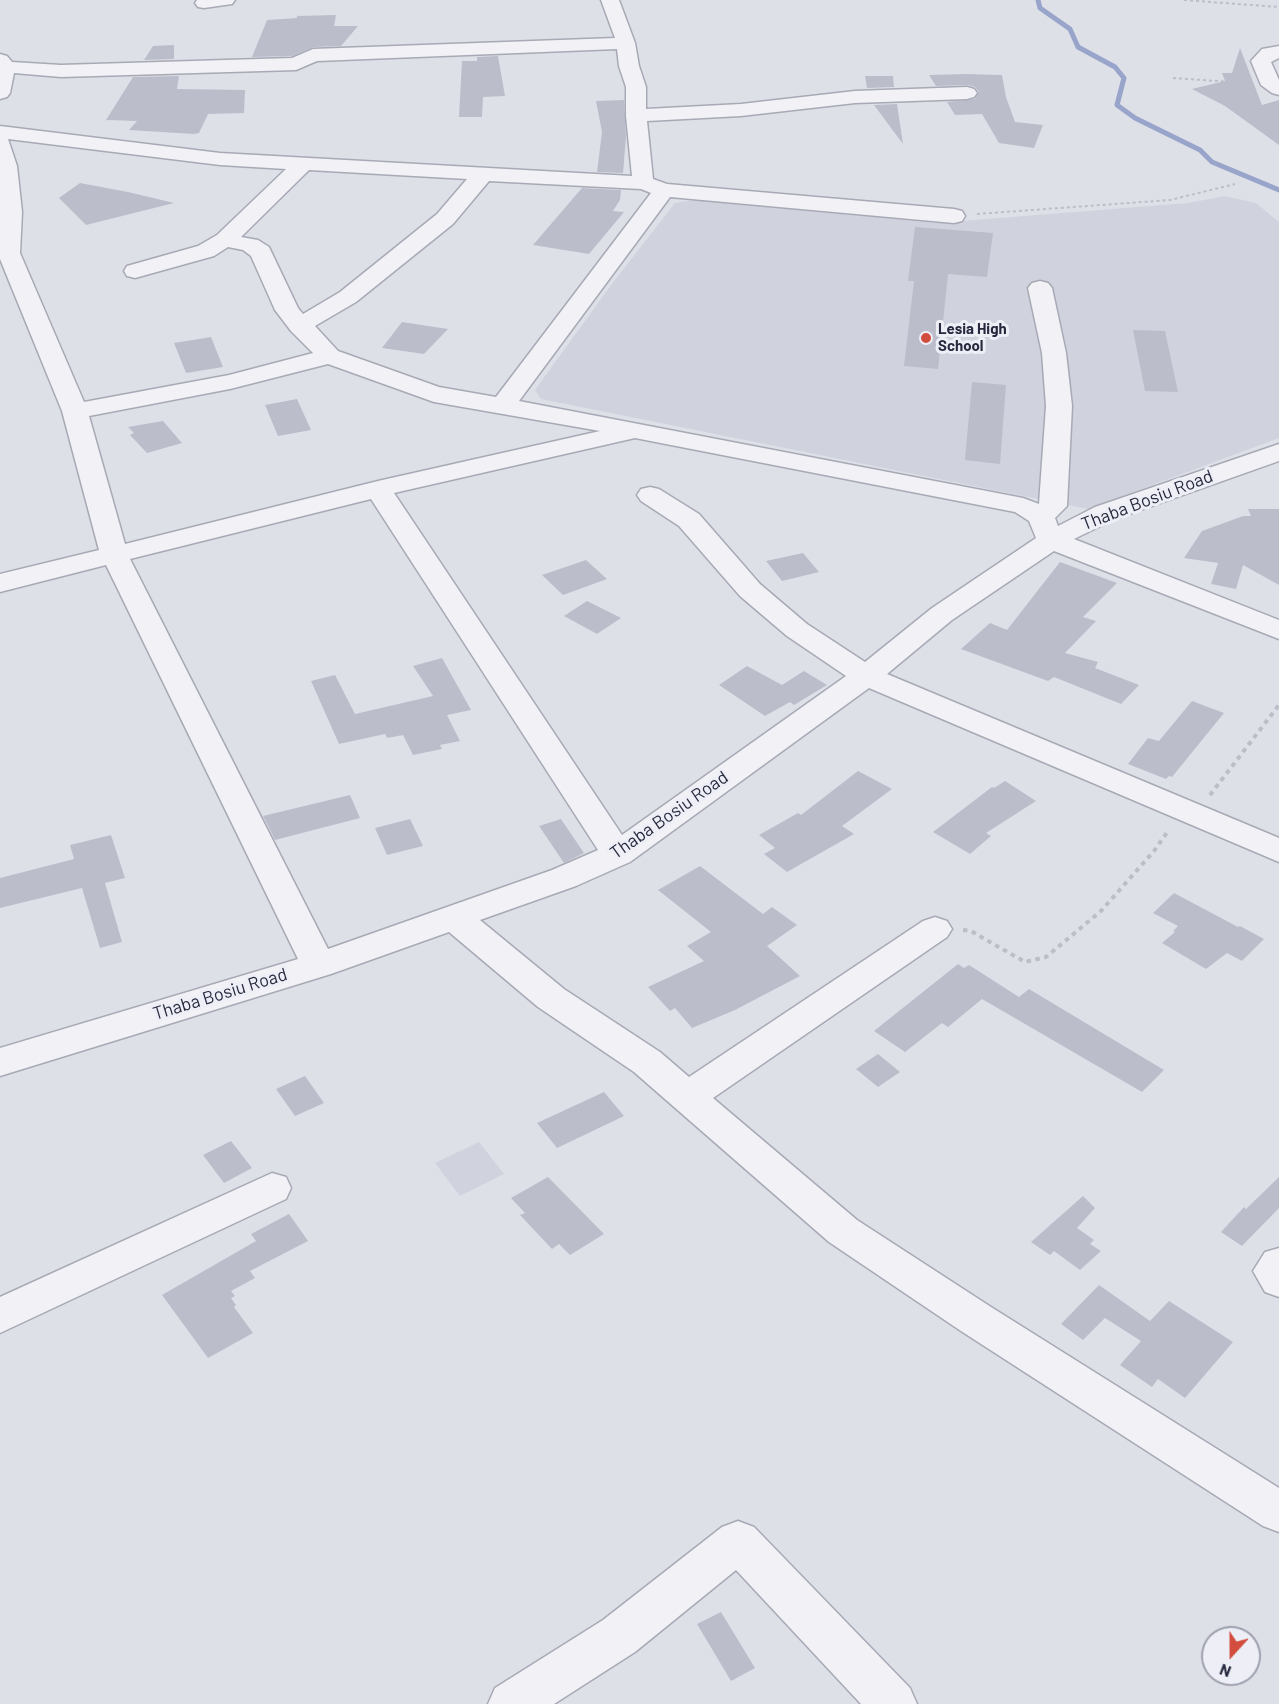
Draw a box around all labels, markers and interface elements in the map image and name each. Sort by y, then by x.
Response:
place label: Lesia High School [938,320,1007,355]
marker: Lesia High School [919,331,933,345]
street label: Thaba Bosiu Road [1078,465,1216,535]
street label: Thaba Bosiu Road [606,766,732,864]
street label: Thaba Bosiu Road [150,963,290,1025]
north arrow [1201,1626,1261,1686]
text: N [1217,1661,1233,1682]

